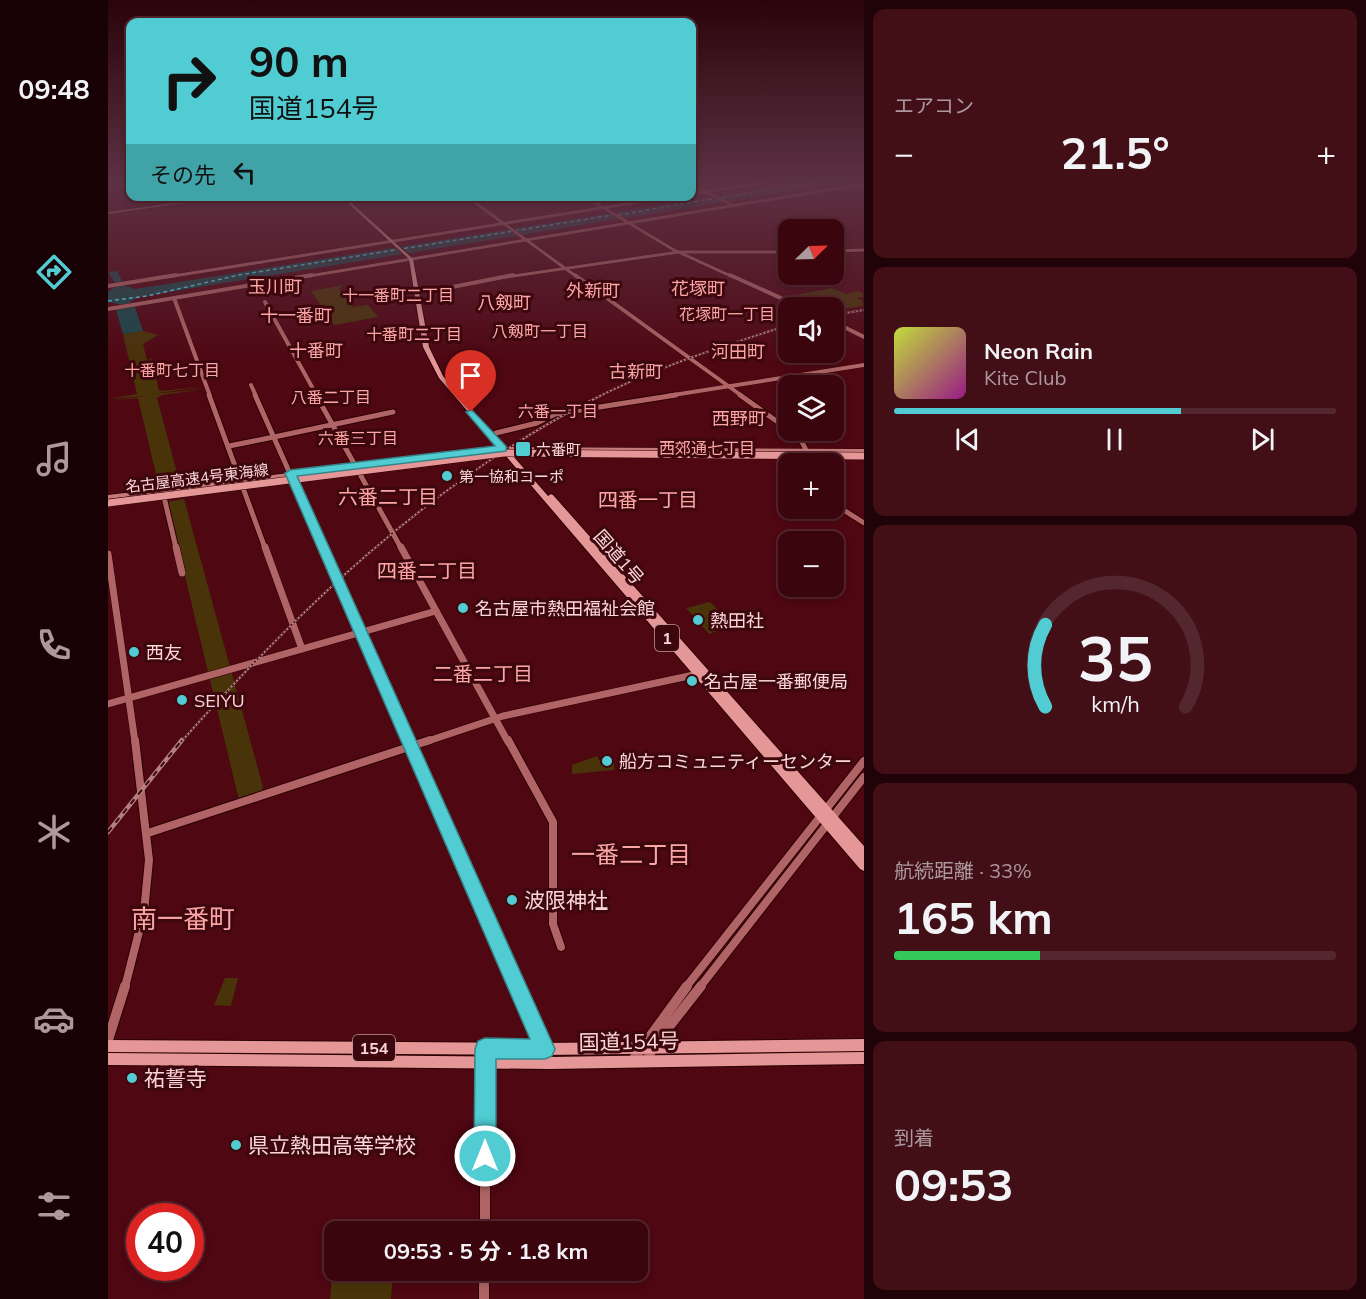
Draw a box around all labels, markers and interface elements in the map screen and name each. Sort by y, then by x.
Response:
text: 90 m [249,35,349,88]
icon: right [150,42,228,120]
text: 09:48 [18,72,90,106]
text: 国道154号 [249,91,379,125]
text: エアコン [894,93,974,118]
text: 21.5° [1060,124,1170,180]
text: − [894,132,914,173]
text: + [1316,132,1336,173]
icon: left [228,156,261,189]
text: その先 [150,161,216,189]
north arrow [778,219,844,285]
map controls [778,219,844,597]
icon: directions [33,251,75,293]
district label: 玉川町 [248,275,302,298]
district label: 花塚町 [671,277,725,300]
district label: 外新町 [566,279,620,302]
district label: 十一番町二丁目 [342,285,454,305]
district label: 八剱町 [477,291,531,314]
button: sound [778,297,844,363]
district label: 十一番町 [260,304,332,327]
district label: 花塚町一丁目 [679,304,775,324]
district label: 八剱町一丁目 [492,321,588,341]
district label: 十番町二丁目 [366,324,462,344]
text: Neon Rain [984,337,1093,365]
district label: 十番町 [289,339,343,362]
district label: 河田町 [711,340,765,363]
pin [445,350,496,412]
icon: arrive [454,359,487,392]
district label: 十番町七丁目 [124,360,220,380]
district label: 古新町 [609,360,663,383]
text: Kite Club [984,365,1066,390]
button: layers [778,375,844,441]
district label: 八番二丁目 [291,387,371,407]
district label: 六番一丁目 [518,401,598,421]
district label: 西野町 [712,407,766,430]
icon: previous [951,423,984,456]
icon: pause [1098,423,1131,456]
icon: next [1246,423,1279,456]
district label: 六番三丁目 [318,428,398,448]
icon: music [33,438,75,480]
district label: 西郊通七丁目 [659,438,755,458]
marker: 六番町 [514,440,532,458]
place label: 六番町 [536,440,581,459]
button: + [778,453,844,519]
street label: 名古屋高速4号東海線 [124,460,270,496]
place label: 第一協和コーポ [459,467,564,486]
marker: 第一協和コーポ [440,469,454,483]
district label: 六番二丁目 [338,484,438,509]
district label: 四番一丁目 [598,487,698,512]
street label: 国道1号 [589,525,649,589]
button: − [778,531,844,597]
district label: 四番二丁目 [377,558,477,583]
place label: 名古屋市熱田福祉会館 [475,597,655,620]
marker: 名古屋市熱田福祉会館 [456,601,470,615]
place label: 熱田社 [710,609,764,632]
marker: 熱田社 [691,613,705,627]
text: 35 [1078,618,1152,697]
icon: phone [33,624,75,666]
road number: 1 [655,625,679,651]
place label: 西友 [146,641,182,664]
marker: 西友 [127,645,141,659]
district label: 二番二丁目 [433,661,533,686]
place label: 名古屋一番郵便局 [704,670,848,693]
marker: 名古屋一番郵便局 [685,674,699,688]
place label: SEIYU [194,689,245,712]
text: km/h [1091,690,1139,717]
marker: SEIYU [175,693,189,707]
place label: 船方コミュニティーセンター [619,750,852,773]
marker: 船方コミュニティーセンター [600,754,614,768]
icon: climate [33,811,75,853]
district label: 一番二丁目 [571,839,691,869]
text: 航続距離 · 33% [894,858,1032,883]
place label: 波限神社 [524,887,608,913]
text: 165 km [894,889,1053,945]
marker: 波限神社 [505,893,519,907]
district label: 南一番町 [131,902,235,935]
icon: car [33,998,75,1040]
street label: 国道154号 [578,1027,680,1055]
road number: 154 [353,1035,395,1061]
place label: 祐誓寺 [144,1065,207,1091]
marker: 祐誓寺 [125,1071,139,1085]
position arrow [453,1124,517,1188]
text: 到着 [894,1125,934,1150]
place label: 県立熱田高等学校 [248,1132,416,1158]
marker: 県立熱田高等学校 [229,1138,243,1152]
text: 09:53 [894,1156,1013,1212]
icon: filters [33,1185,75,1227]
speed limit sign: 40 [126,1203,204,1281]
text: 09:53 · 5 分 · 1.8 km [384,1237,588,1265]

